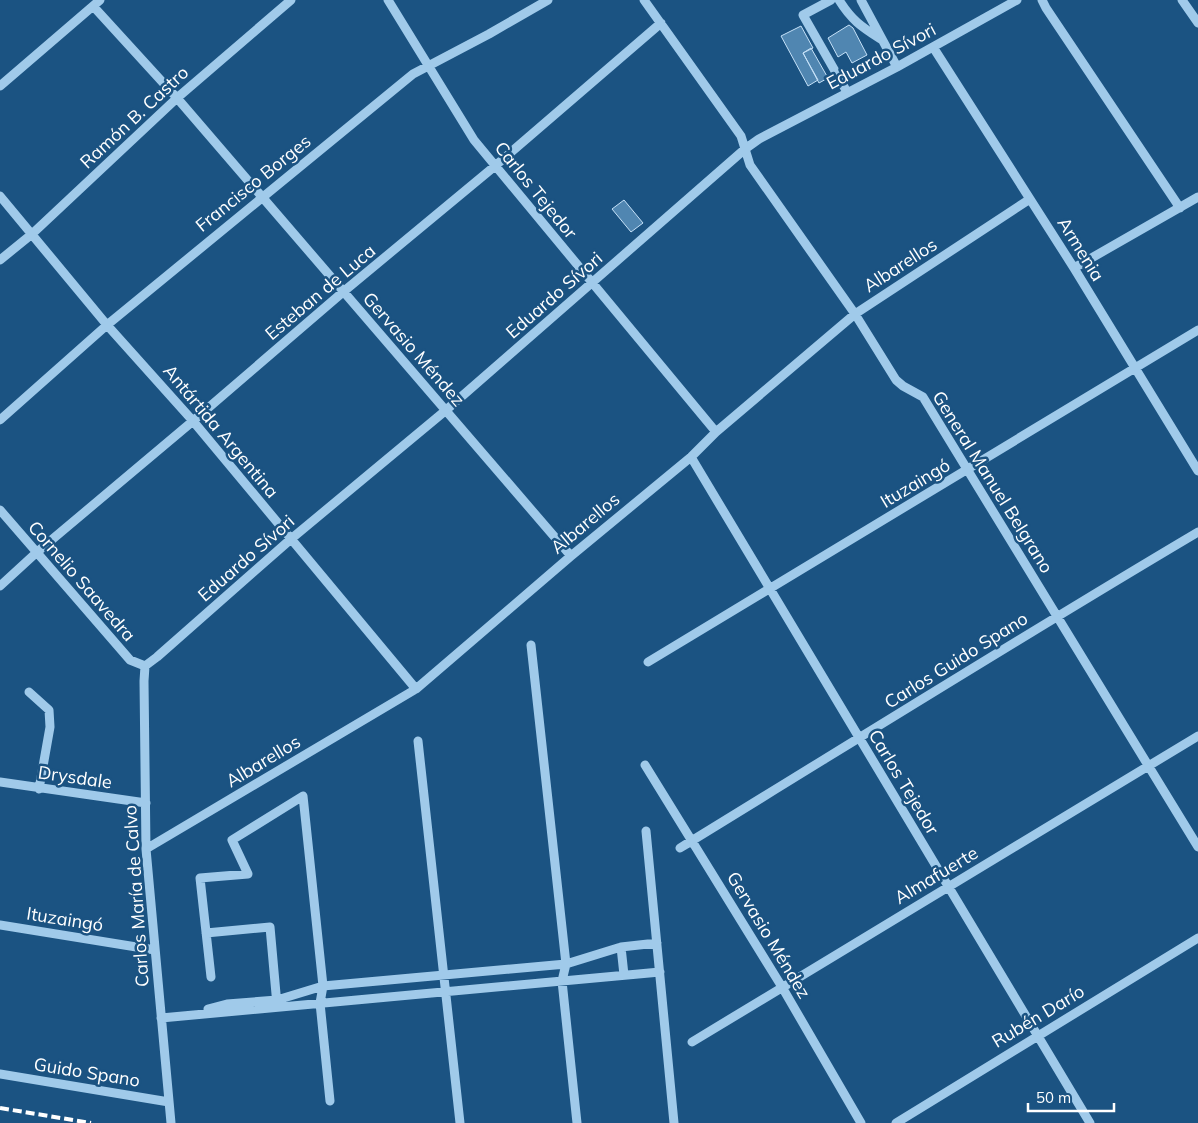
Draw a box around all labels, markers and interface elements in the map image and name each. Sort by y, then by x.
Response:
street label: Eduardo Sívori [822,18,940,94]
street label: Ramón B. Castro [75,61,193,173]
street label: Francisco Borges [191,129,315,237]
street label: Carlos Tejedor [490,137,583,244]
street label: Armenia [1052,213,1110,285]
street label: Albarellos [859,233,941,297]
street label: Esteban de Luca [260,239,380,345]
street label: Eduardo Sívori [501,247,607,343]
street label: Gervasio Méndez [358,287,470,411]
street label: Antártida Argentina [158,359,284,503]
street label: General Manuel Belgrano [927,387,1059,577]
street label: Ituzaingó [876,453,954,513]
street label: Albarellos [546,487,624,559]
street label: Eduardo Sívori [193,510,299,606]
street label: Cornelio Saavedra [23,516,141,646]
street label: Carlos Guido Spano [880,607,1032,713]
street label: Carlos Tejedor [864,725,945,839]
street label: Albarellos [221,730,305,792]
street label: Drysdale [37,760,113,794]
street label: Carlos María de Calvo [118,804,154,988]
street label: Almafuerte [890,841,982,909]
street label: Gervasio Méndez [722,867,816,1003]
street label: Ituzaingó [25,902,105,936]
street label: Rubén Darío [987,979,1089,1053]
street label: Guido Spano [32,1052,142,1092]
scale bar [1028,1080,1114,1112]
text: 50 m [1036,1088,1071,1107]

